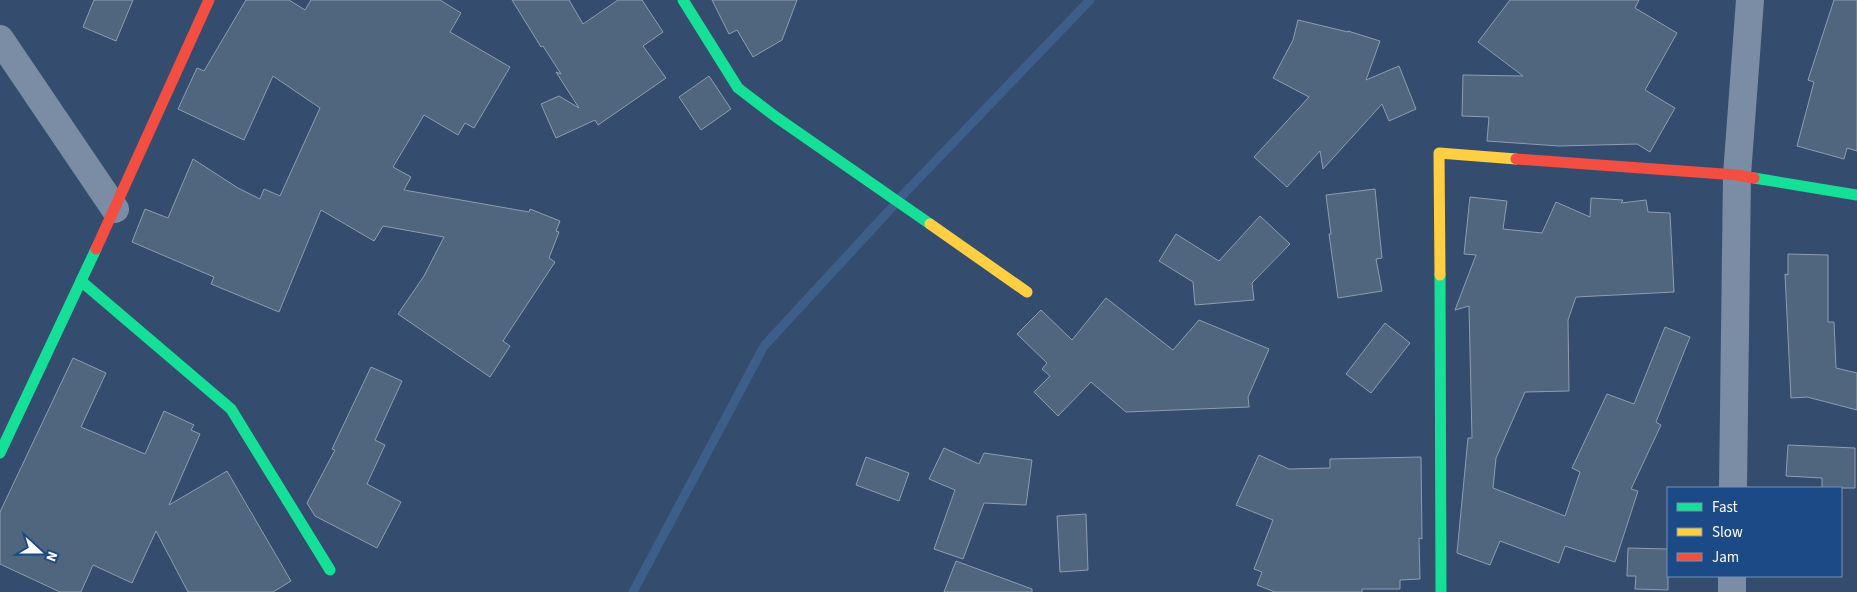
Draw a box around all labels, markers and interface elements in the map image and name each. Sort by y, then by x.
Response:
legend [1667,487,1842,577]
text: Fast [1712,497,1738,518]
text: Slow [1712,522,1743,543]
north arrow [15,527,65,577]
text: Jam [1712,547,1739,568]
text: N [40,548,62,564]

